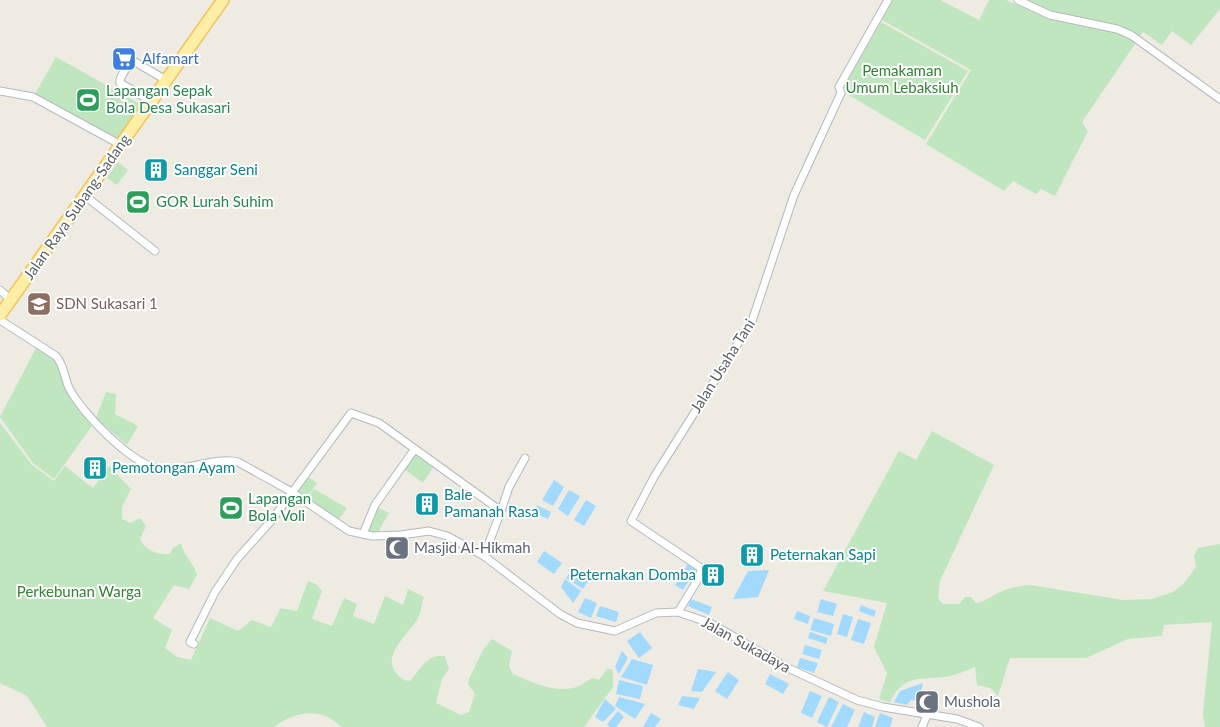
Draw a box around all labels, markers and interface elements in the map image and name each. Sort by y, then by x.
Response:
supermarket icon: Alfamart [111,46,137,72]
place label: Alfamart [142,49,200,67]
park label: Pemakaman Umum Lebaksiuh [845,61,959,96]
place label: Lapangan Sepak Bola Desa Sukasari [106,81,230,116]
sports icon: Lapangan Sepak Bola Desa Sukasari [75,87,101,113]
street label: Jalan Raya Subang-Sadang [19,130,133,283]
building icon: Sanggar Seni [143,157,169,183]
place label: Sanggar Seni [174,160,258,178]
sports icon: GOR Lurah Suhim [125,189,151,215]
place label: GOR Lurah Suhim [156,192,274,210]
school or university icon: SDN Sukasari 1 [26,291,52,317]
place label: SDN Sukasari 1 [56,294,158,312]
street label: Jalan Usaha Tani [686,315,758,416]
building icon: Pemotongan Ayam [82,455,108,481]
place label: Pemotongan Ayam [112,458,235,476]
place label: Bale Pamanah Rasa [444,485,539,520]
place label: Lapangan Bola Voli [248,489,311,524]
building icon: Bale Pamanah Rasa [414,491,440,517]
sports icon: Lapangan Bola Voli [218,495,244,521]
mosque icon: Masjid Al-Hikmah [384,535,410,561]
place label: Masjid Al-Hikmah [414,538,531,556]
building icon: Peternakan Sapi [739,542,765,568]
place label: Peternakan Sapi [770,545,876,563]
building icon: Peternakan Domba [700,562,726,588]
place label: Peternakan Domba [570,565,696,583]
park label: Perkebunan Warga [17,582,141,600]
street label: Jalan Sukadaya [699,612,794,676]
mosque icon: Mushola [914,689,940,715]
place label: Mushola [944,692,1001,710]

